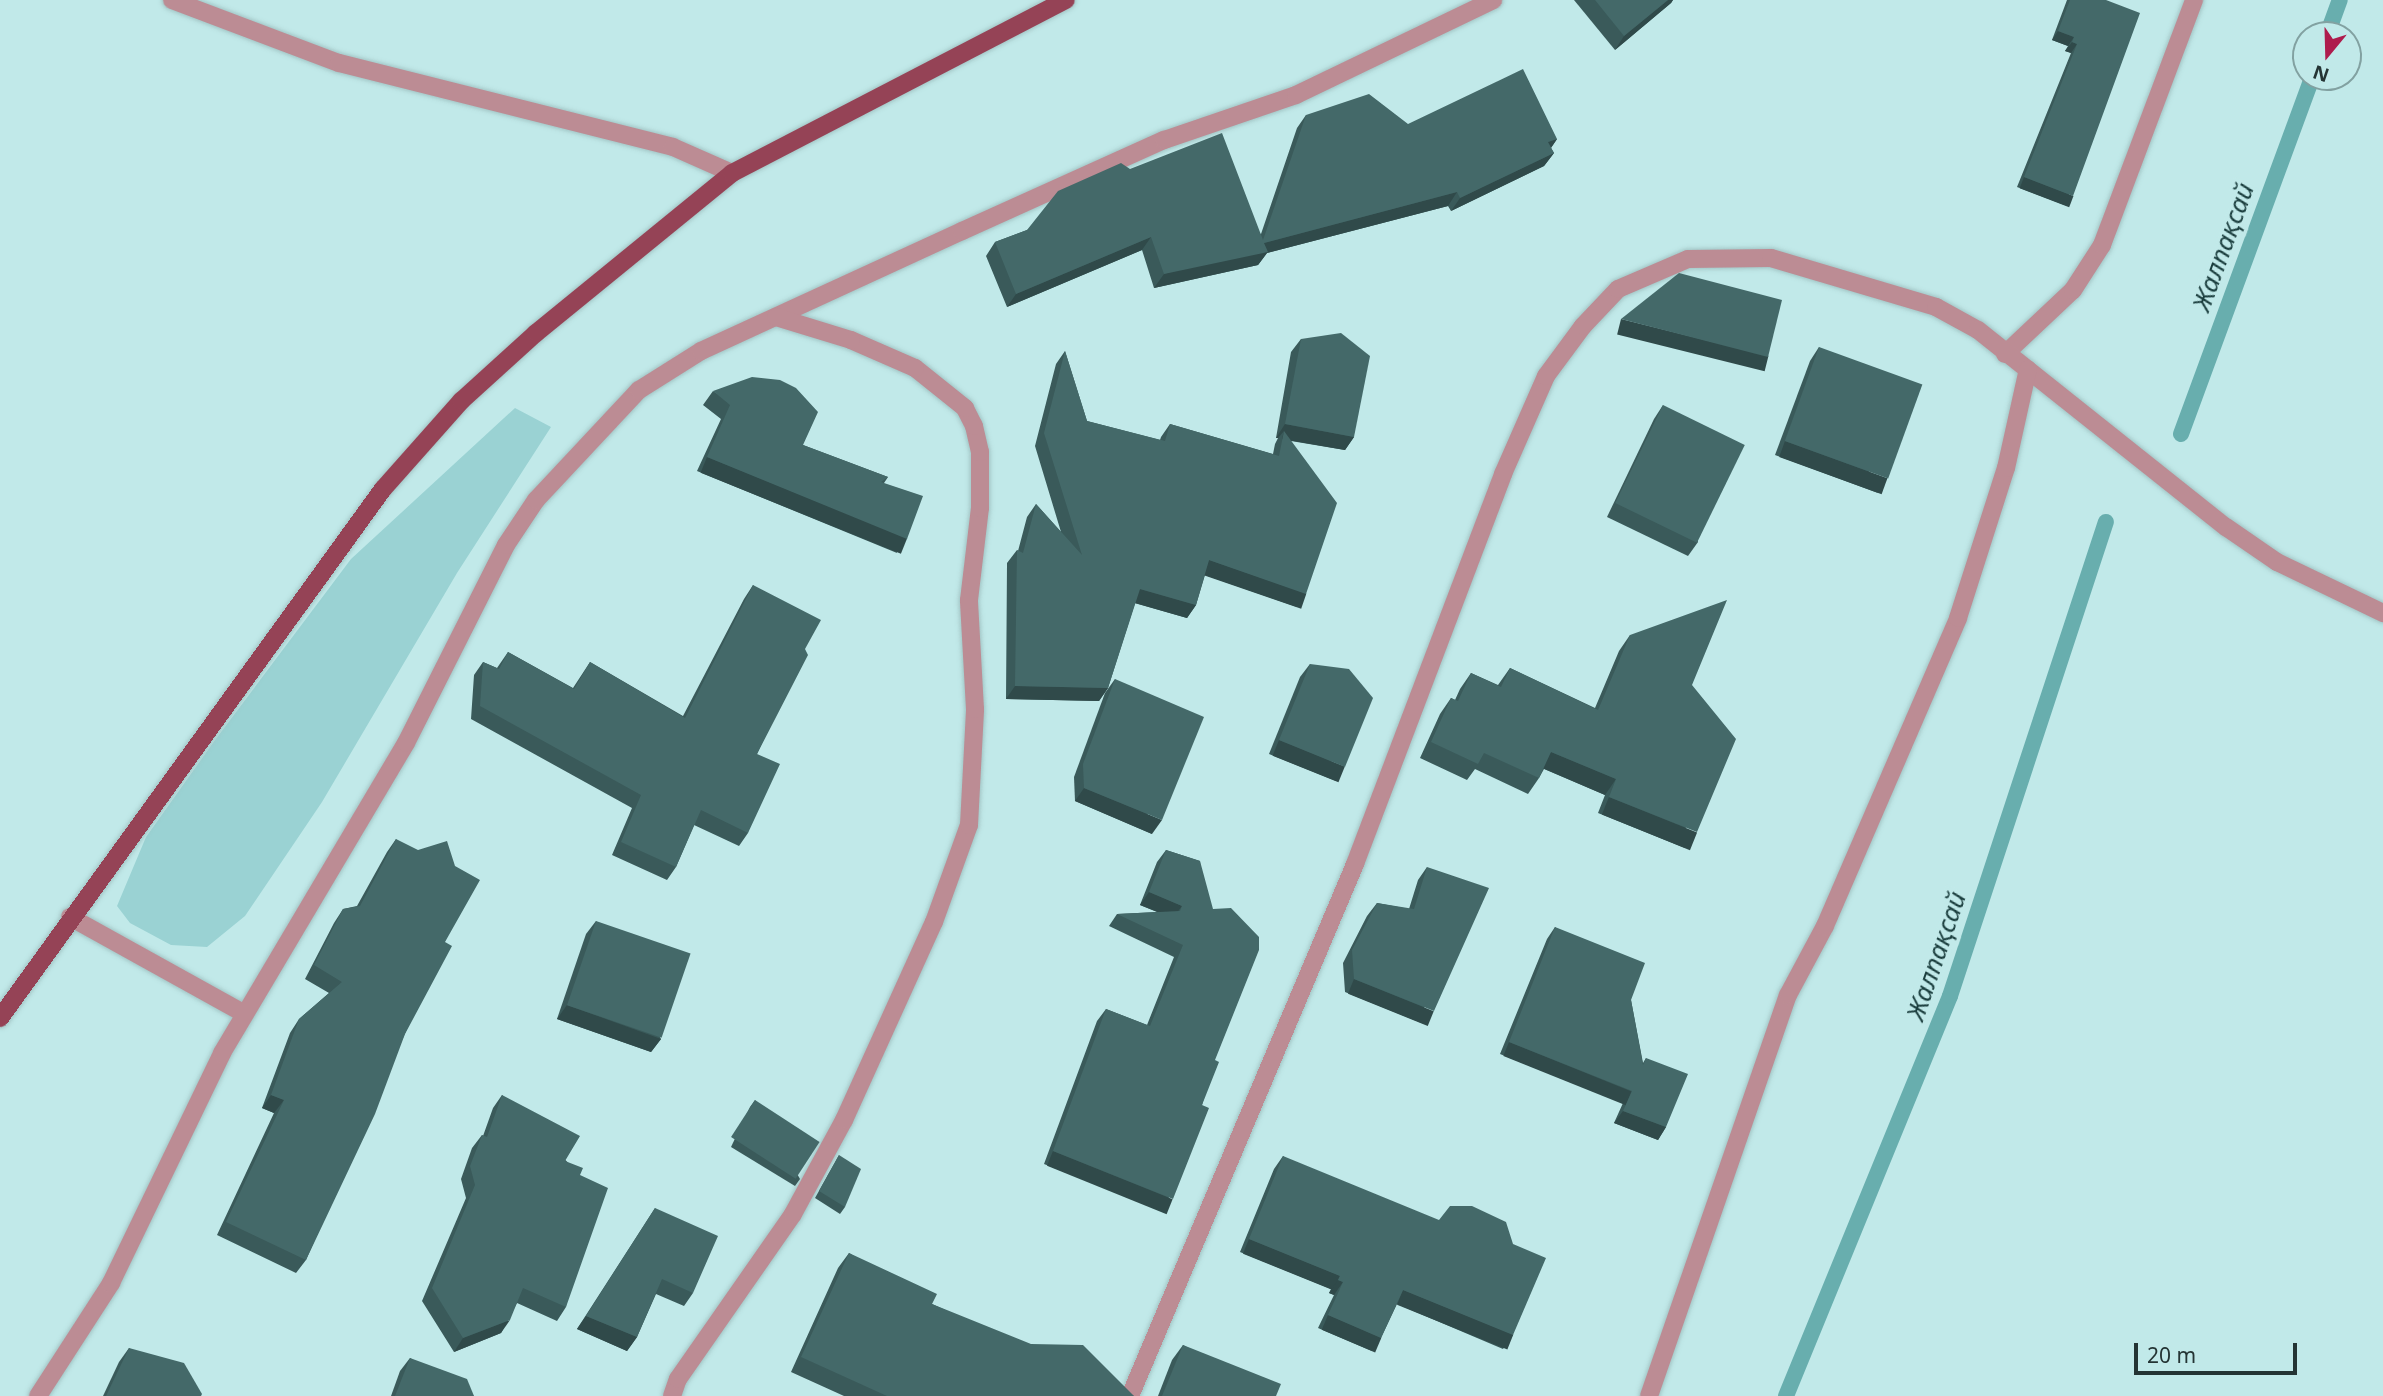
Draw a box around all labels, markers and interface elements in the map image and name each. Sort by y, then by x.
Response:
north arrow [2292,21,2362,91]
text: N [2309,59,2332,89]
water label: Жалпақсай [2185,179,2261,315]
water label: Жалпақсай [1899,887,1973,1025]
scale bar [2138,1330,2301,1374]
text: 20 m [2147,1341,2196,1369]

